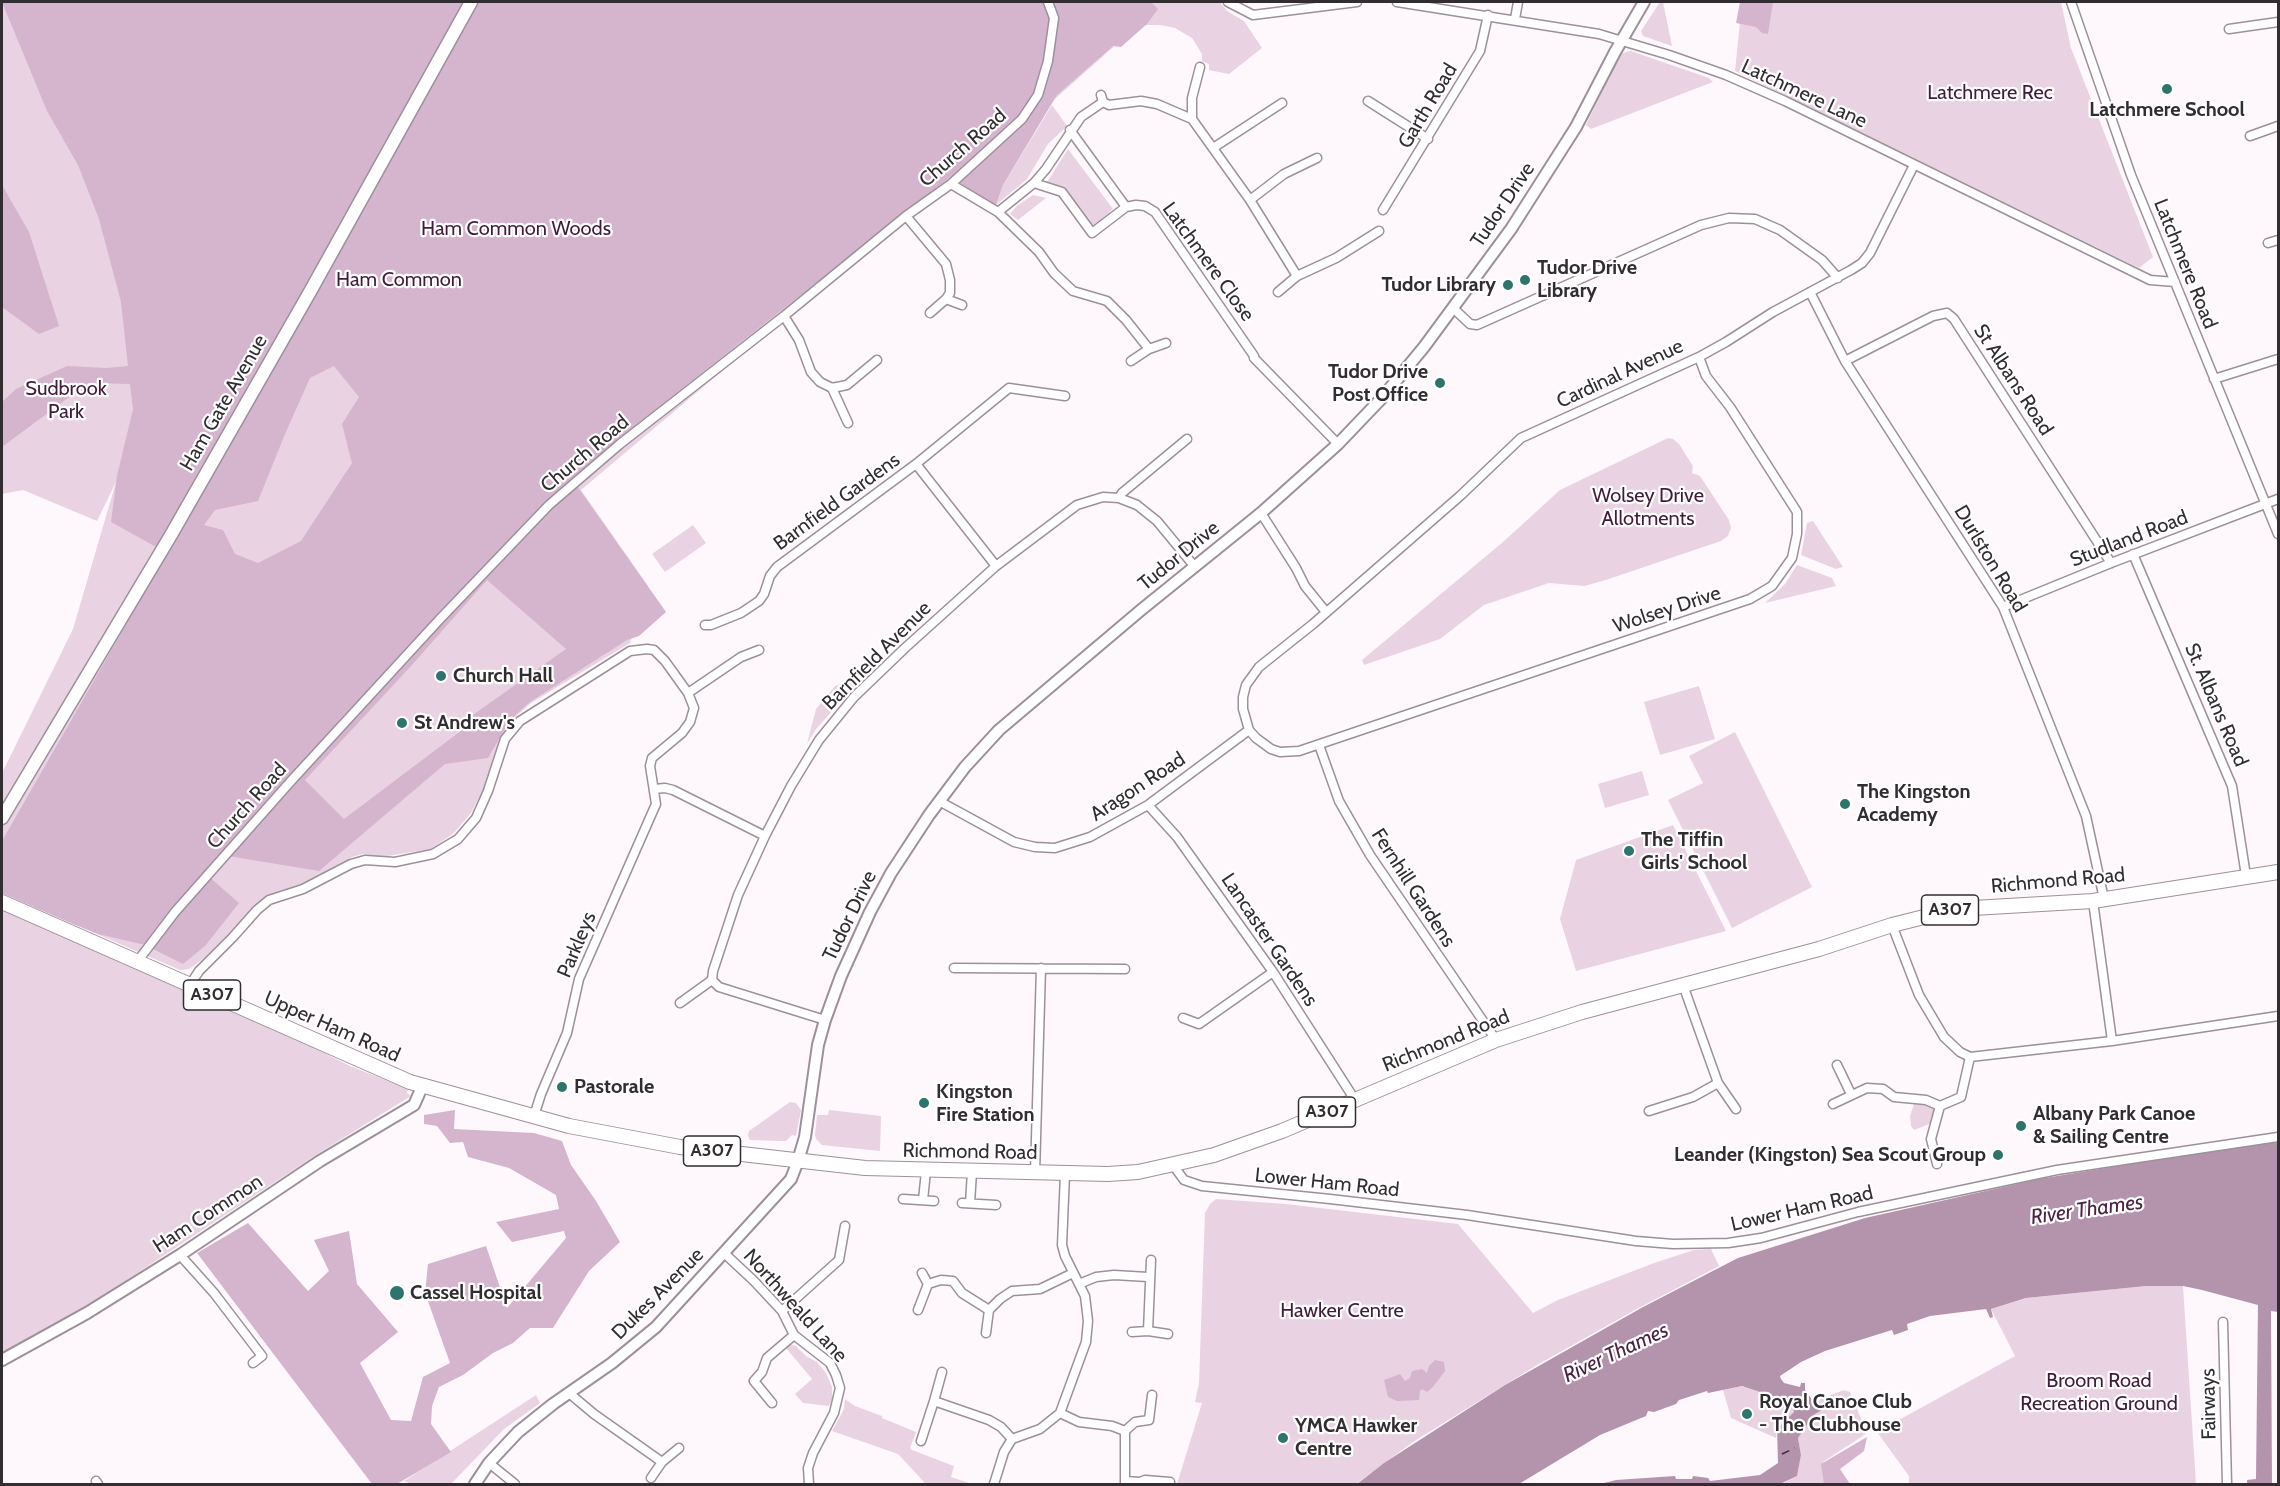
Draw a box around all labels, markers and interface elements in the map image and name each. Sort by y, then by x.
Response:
street label: Latchmere Lane [1737,54,1871,134]
street label: Garth Road [1393,59,1463,153]
park label: Latchmere Rec [1927,81,2053,105]
marker: Latchmere School [2160,82,2174,96]
place label: Latchmere School [2089,98,2245,122]
street label: Church Road [915,104,1011,192]
street label: Tudor Drive [1466,158,1540,252]
street label: Latchmere Road [2148,196,2222,332]
street label: Latchmere Close [1157,198,1259,326]
park label: Ham Common Woods [421,217,611,241]
place label: Tudor Drive Library [1537,256,1637,303]
park label: Ham Common [336,268,462,292]
place label: Tudor Library [1382,273,1496,297]
marker: Tudor Drive Library [1518,273,1532,287]
marker: Tudor Library [1501,278,1515,292]
street label: St Albans Road [1968,320,2058,440]
street label: Ham Gate Avenue [175,331,273,475]
street label: Cardinal Avenue [1553,334,1687,414]
place label: Tudor Drive Post Office [1328,360,1428,407]
marker: Tudor Drive Post Office [1433,376,1447,390]
park label: Sudbrook Park [25,377,107,424]
street label: Church Road [536,410,634,498]
street label: Barnfield Gardens [769,448,905,556]
park label: Wolsey Drive Allotments [1592,484,1704,531]
street label: Durlston Road [1949,501,2031,617]
street label: Studland Road [2067,506,2191,572]
street label: Tudor Drive [1134,516,1224,596]
street label: Wolsey Drive [1610,581,1724,639]
street label: Barnfield Avenue [818,597,936,715]
street label: St. Albans Road [2179,640,2253,770]
place label: Church Hall [453,664,553,688]
marker: Church Hall [434,669,448,683]
place label: St Andrew's [414,711,515,735]
marker: St Andrew's [395,716,409,730]
street label: Aragon Road [1086,747,1190,827]
street label: Church Road [202,758,292,854]
place label: The Kingston Academy [1857,780,1971,827]
marker: The Kingston Academy [1838,797,1852,811]
street label: Fernhill Gardens [1366,824,1460,952]
place label: The Tiffin Girls' School [1641,828,1747,875]
marker: The Tiffin Girls' School [1622,844,1636,858]
street label: Richmond Road [1990,863,2126,899]
street label: Tudor Drive [818,867,882,965]
street label: Lancaster Gardens [1216,869,1322,1011]
road number: A307 [1922,895,1978,925]
street label: Parkleys [552,909,602,981]
road number: A307 [184,980,240,1010]
street label: Upper Ham Road [260,986,404,1068]
street label: Richmond Road [1379,1005,1513,1077]
place label: Pastorale [574,1075,654,1099]
marker: Pastorale [555,1080,569,1094]
place label: Kingston Fire Station [936,1080,1035,1127]
marker: Kingston Fire Station [917,1096,931,1110]
road number: A307 [1298,1097,1356,1127]
place label: Albany Park Canoe & Sailing Centre [2033,1102,2195,1149]
marker: Albany Park Canoe & Sailing Centre [2014,1119,2028,1133]
road number: A307 [684,1136,740,1166]
street label: Richmond Road [902,1139,1038,1165]
place label: Leander (Kingston) Sea Scout Group [1674,1143,1986,1167]
marker: Leander (Kingston) Sea Scout Group [1991,1148,2005,1162]
street label: Lower Ham Road [1254,1163,1400,1203]
street label: Ham Common [149,1170,267,1258]
street label: Lower Ham Road [1729,1181,1875,1237]
water label: River Thames [2029,1190,2145,1230]
street label: Dukes Avenue [607,1243,709,1345]
street label: Northweald Lane [738,1244,852,1368]
place label: Cassel Hospital [410,1281,542,1305]
marker: Cassel Hospital [388,1284,406,1302]
park label: Hawker Centre [1280,1299,1404,1323]
water label: River Thames [1559,1318,1673,1388]
street label: Fairways [2196,1368,2222,1440]
park label: Broom Road Recreation Ground [2020,1369,2178,1416]
place label: Royal Canoe Club - The Clubhouse [1759,1390,1912,1437]
marker: Royal Canoe Club - The Clubhouse [1740,1407,1754,1421]
place label: YMCA Hawker Centre [1295,1414,1417,1461]
marker: YMCA Hawker Centre [1276,1431,1290,1445]

